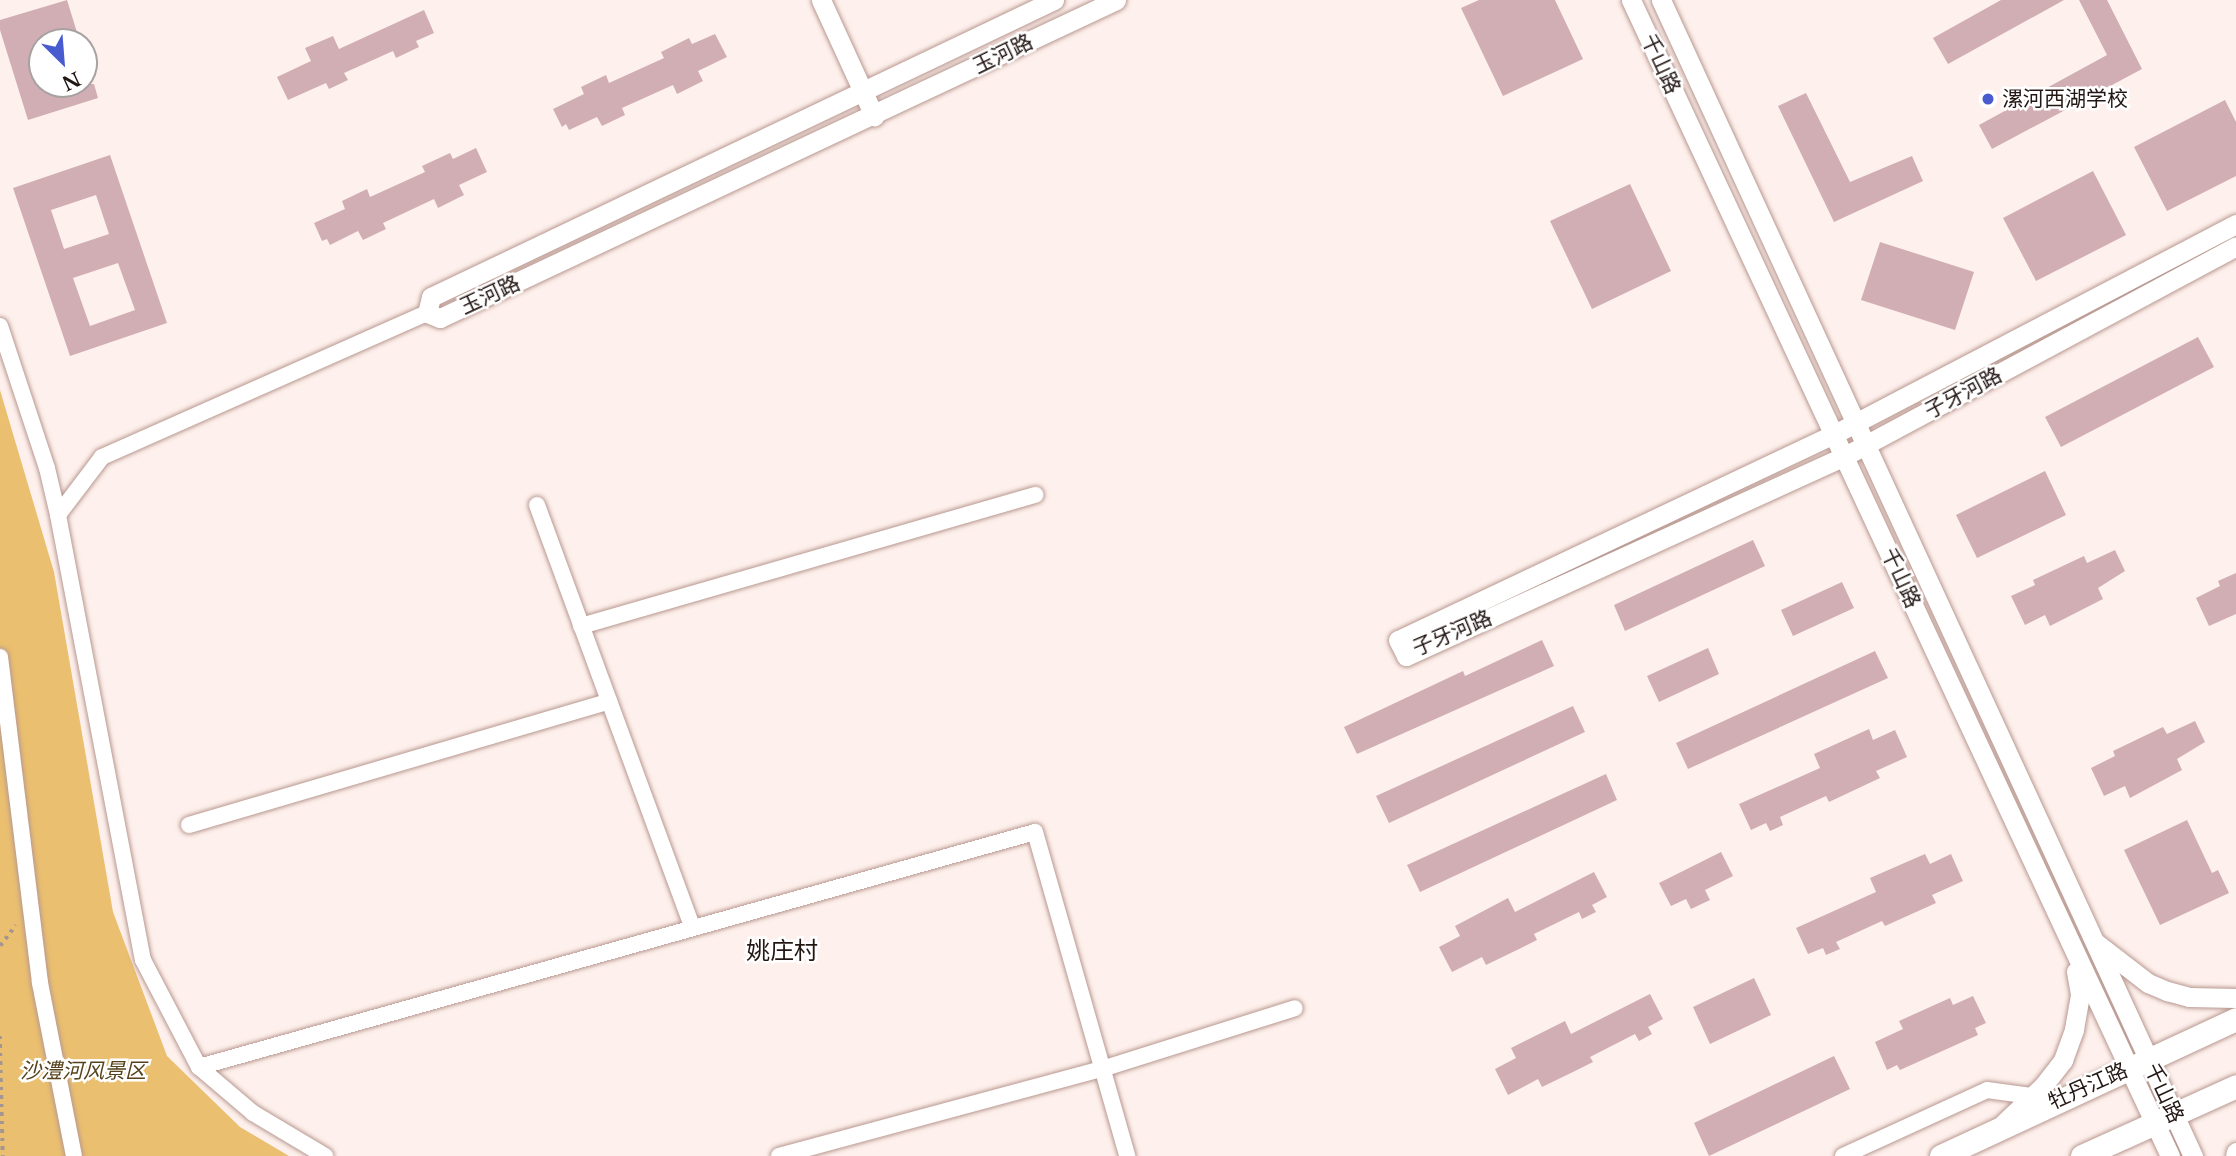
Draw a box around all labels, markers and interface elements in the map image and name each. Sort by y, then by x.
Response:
north arrow [28,28,98,98]
street label: 玉河路 [969,29,1037,79]
street label: 千山路 [1636,30,1686,98]
text: N [58,66,84,95]
place label: 漯河西湖学校 [2002,86,2128,112]
marker: 漯河西湖学校 [1980,91,1996,107]
street label: 玉河路 [456,270,524,320]
street label: 子牙河路 [1920,362,2006,424]
street label: 千山路 [1876,544,1926,612]
street label: 子牙河路 [1408,605,1496,661]
district label: 姚庄村 [746,937,818,965]
street label: 牡丹江路 [2045,1057,2131,1115]
park label: 沙澧河风景区 [20,1058,146,1084]
street label: 千山路 [2139,1059,2189,1127]

